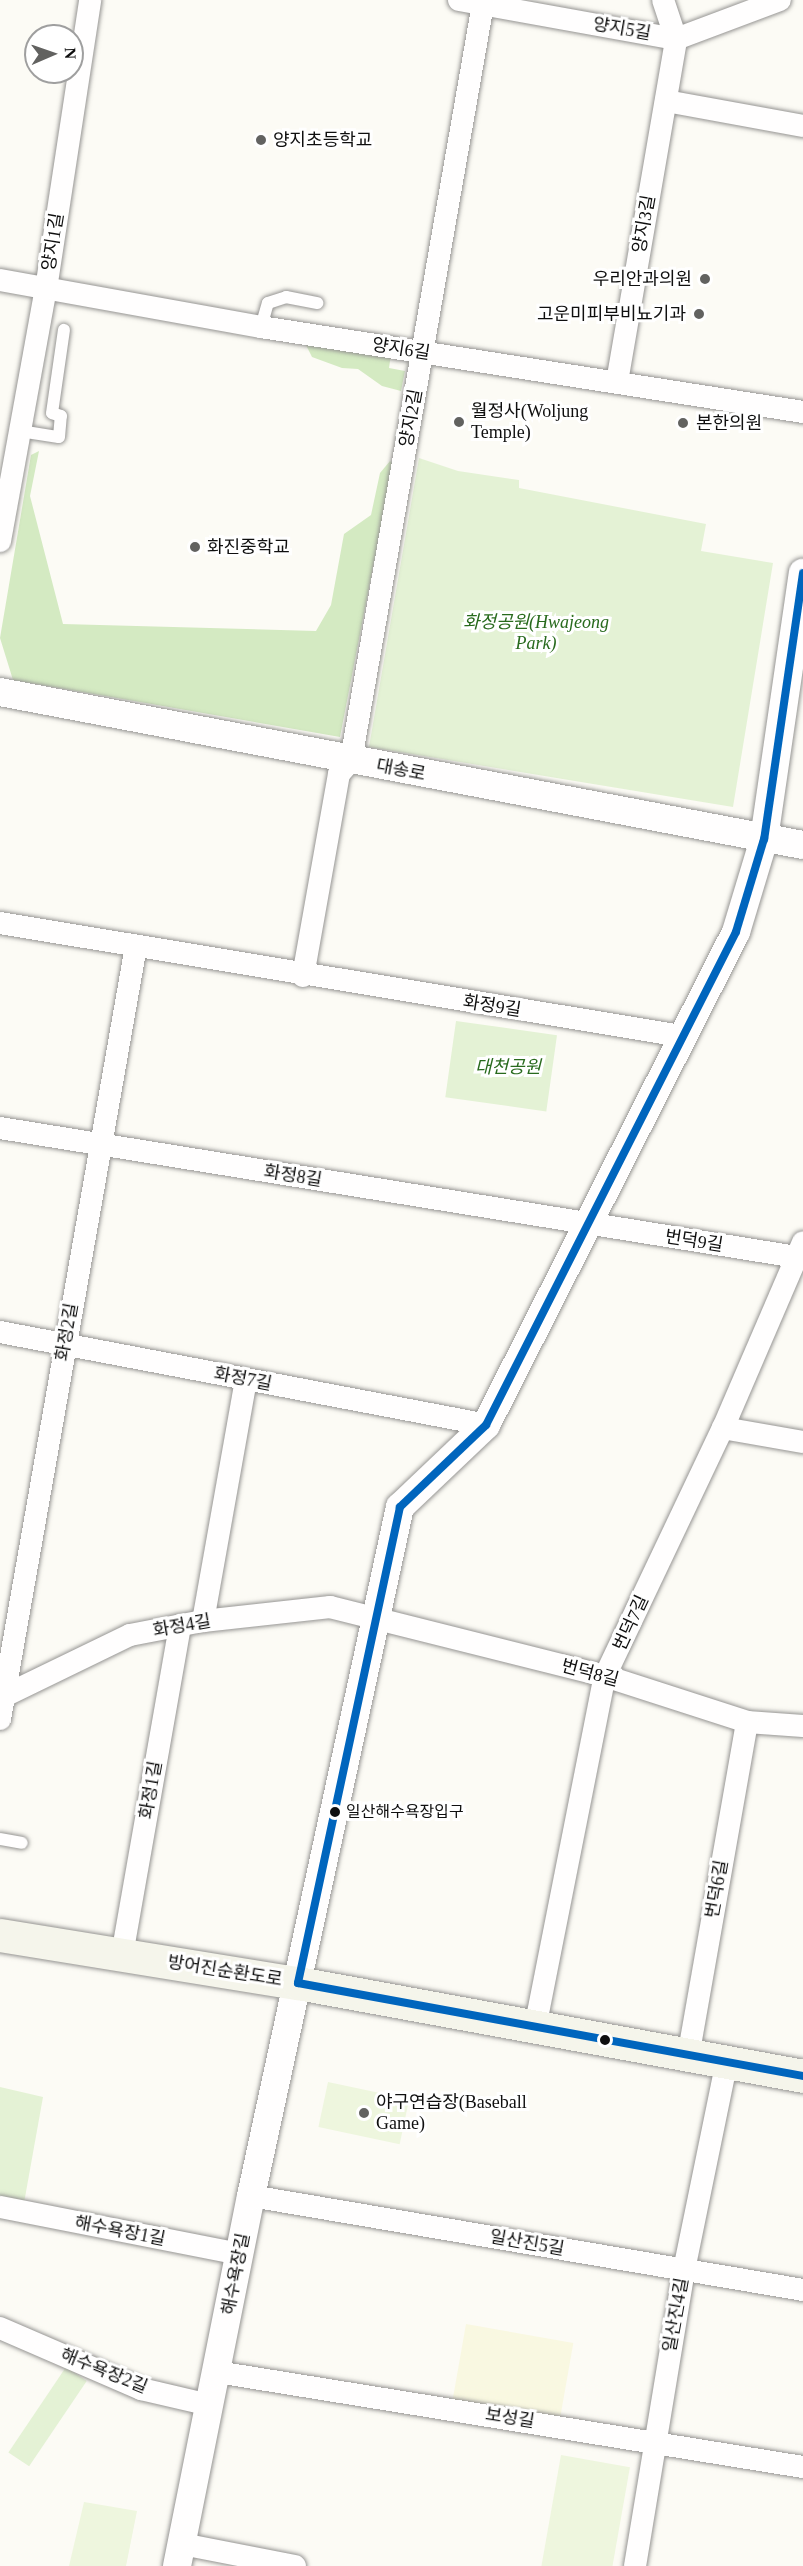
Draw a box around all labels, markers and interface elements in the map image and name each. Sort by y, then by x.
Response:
street label: 양지5길 [591,13,653,45]
north arrow [24,24,84,84]
text: N [62,47,79,59]
place label: 양지초등학교 [273,129,372,151]
marker: 양지초등학교 [254,133,268,147]
street label: 양지3길 [628,193,660,255]
street label: 양지1길 [38,211,68,273]
place label: 우리안과의원 [593,268,692,290]
marker: 우리안과의원 [696,270,714,288]
place label: 고운미피부비뇨기과 [537,303,686,325]
marker: 고운미피부비뇨기과 [690,305,708,323]
street label: 양지6길 [370,334,432,364]
street label: 양지2길 [395,387,427,449]
place label: 월정사(Woljung Temple) [471,401,588,444]
place label: 본한의원 [696,412,762,434]
marker: 본한의원 [674,414,692,432]
marker: 월정사(Woljung Temple) [452,415,466,429]
place label: 화진중학교 [207,536,290,558]
marker: 화진중학교 [188,540,202,554]
park label: 화정공원(Hwajeong Park) [463,612,609,654]
street label: 대송로 [375,755,427,785]
street label: 화정9길 [461,991,523,1021]
park label: 대천공원 [475,1056,541,1078]
street label: 화정8길 [262,1161,324,1191]
street label: 번덕9길 [663,1226,725,1256]
street label: 화정2길 [51,1301,83,1363]
street label: 화정7길 [212,1363,274,1395]
street label: 번덕7길 [609,1592,653,1654]
street label: 화정4길 [151,1610,213,1642]
street label: 번덕8길 [559,1655,621,1691]
street label: 화정1길 [135,1759,167,1821]
place label: 일산해수욕장입구 [346,1802,464,1822]
marker: 일산해수욕장입구 [329,1806,341,1818]
street label: 번덕6길 [701,1858,733,1920]
street label: 방어진순환도로 [166,1951,284,1991]
unlabelled marker [599,2034,611,2046]
place label: 야구연습장(Baseball Game) [376,2092,527,2134]
marker: 야구연습장(Baseball Game) [357,2106,371,2120]
street label: 해수욕장1길 [73,2212,167,2250]
street label: 일산진5길 [488,2226,566,2260]
street label: 해수욕장길 [217,2231,255,2317]
street label: 일산진4길 [659,2276,693,2354]
street label: 해수욕장2길 [57,2344,151,2398]
street label: 보성길 [484,2403,536,2433]

